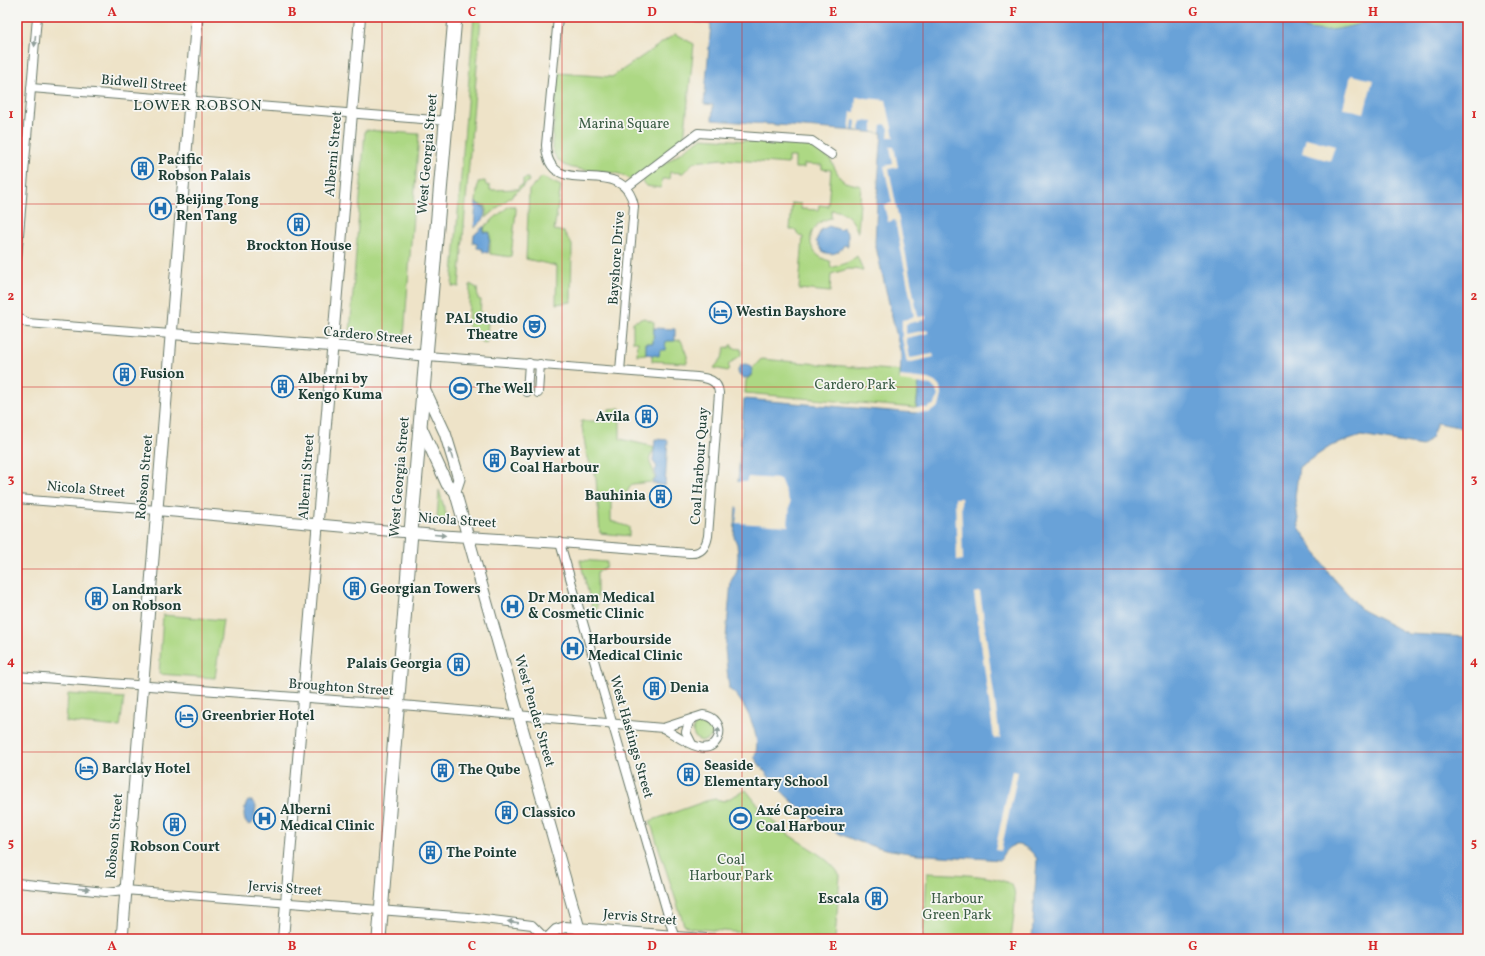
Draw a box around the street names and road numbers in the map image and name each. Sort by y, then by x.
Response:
street label: Bidwell Street [100,71,188,97]
street label: West Georgia Street [413,93,443,215]
street label: Alberni Street [321,110,347,198]
street label: Bayshore Drive [604,210,630,306]
street label: Cardero Street [323,323,413,349]
street label: Coal Harbour Quay [686,406,714,525]
street label: West Georgia Street [385,416,415,538]
street label: Robson Street [132,433,158,520]
street label: Alberni Street [295,433,319,521]
street label: Nicola Street [46,477,126,503]
street label: Nicola Street [417,509,497,533]
street label: West Pender Street [509,653,559,769]
street label: West Hastings Street [604,673,658,801]
street label: Broughton Street [288,675,394,701]
street label: Robson Street [102,792,128,879]
street label: Jervis Street [247,877,323,901]
street label: Jervis Street [602,905,678,931]

